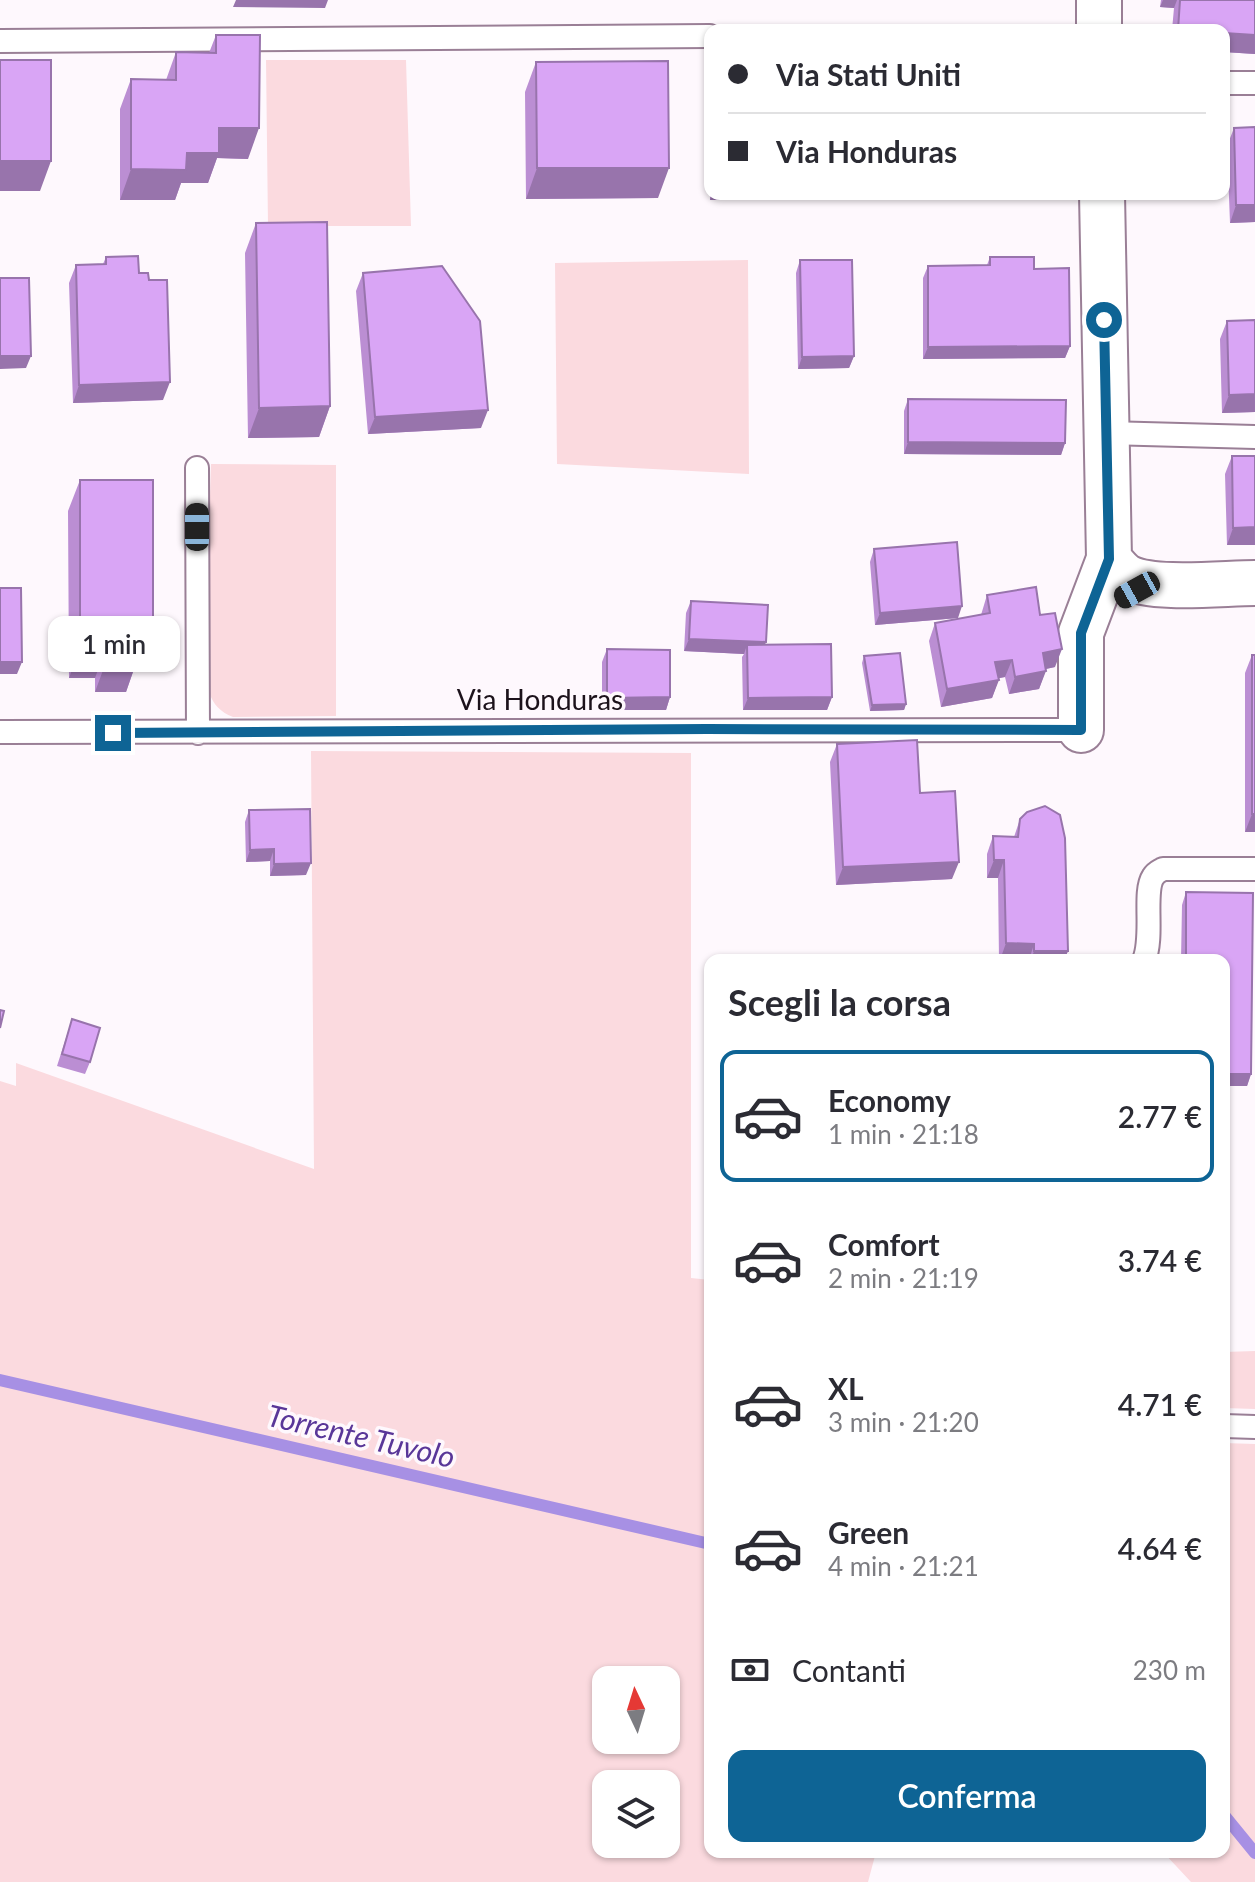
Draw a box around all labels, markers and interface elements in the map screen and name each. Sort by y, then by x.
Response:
text: Via Stati Uniti [776,56,961,92]
text: Via Honduras [776,133,957,169]
route start [1086,302,1122,338]
car [185,503,209,551]
car [1110,568,1164,612]
callout: 1 min [47,617,179,673]
text: 1 min [82,628,146,660]
street label: Via Honduras [457,682,623,716]
route end [95,715,131,751]
text: Scegli la corsa [728,980,951,1024]
icon: car [732,1080,804,1152]
text: Economy [828,1082,951,1118]
text: 2.77 € [1118,1098,1202,1134]
text: 1 min · 21:18 [828,1118,979,1150]
icon: car [732,1224,804,1296]
text: Comfort [828,1226,940,1262]
text: 3.74 € [1118,1242,1202,1278]
text: 2 min · 21:19 [828,1262,979,1294]
icon: car [732,1368,804,1440]
text: XL [828,1370,864,1406]
text: 4.71 € [1118,1386,1202,1422]
water label: Torrente Tuvolo [264,1396,459,1474]
text: 3 min · 21:20 [828,1406,979,1438]
icon: car [732,1512,804,1584]
text: Green [828,1514,909,1550]
text: 4.64 € [1118,1530,1202,1566]
text: 4 min · 21:21 [828,1550,979,1582]
icon: cash [728,1648,772,1692]
text: Contanti [792,1652,906,1688]
text: 230 m [1133,1654,1206,1686]
north arrow [592,1666,680,1754]
map controls [592,1666,680,1858]
button: Conferma [728,1750,1206,1842]
button: layers [592,1770,680,1858]

